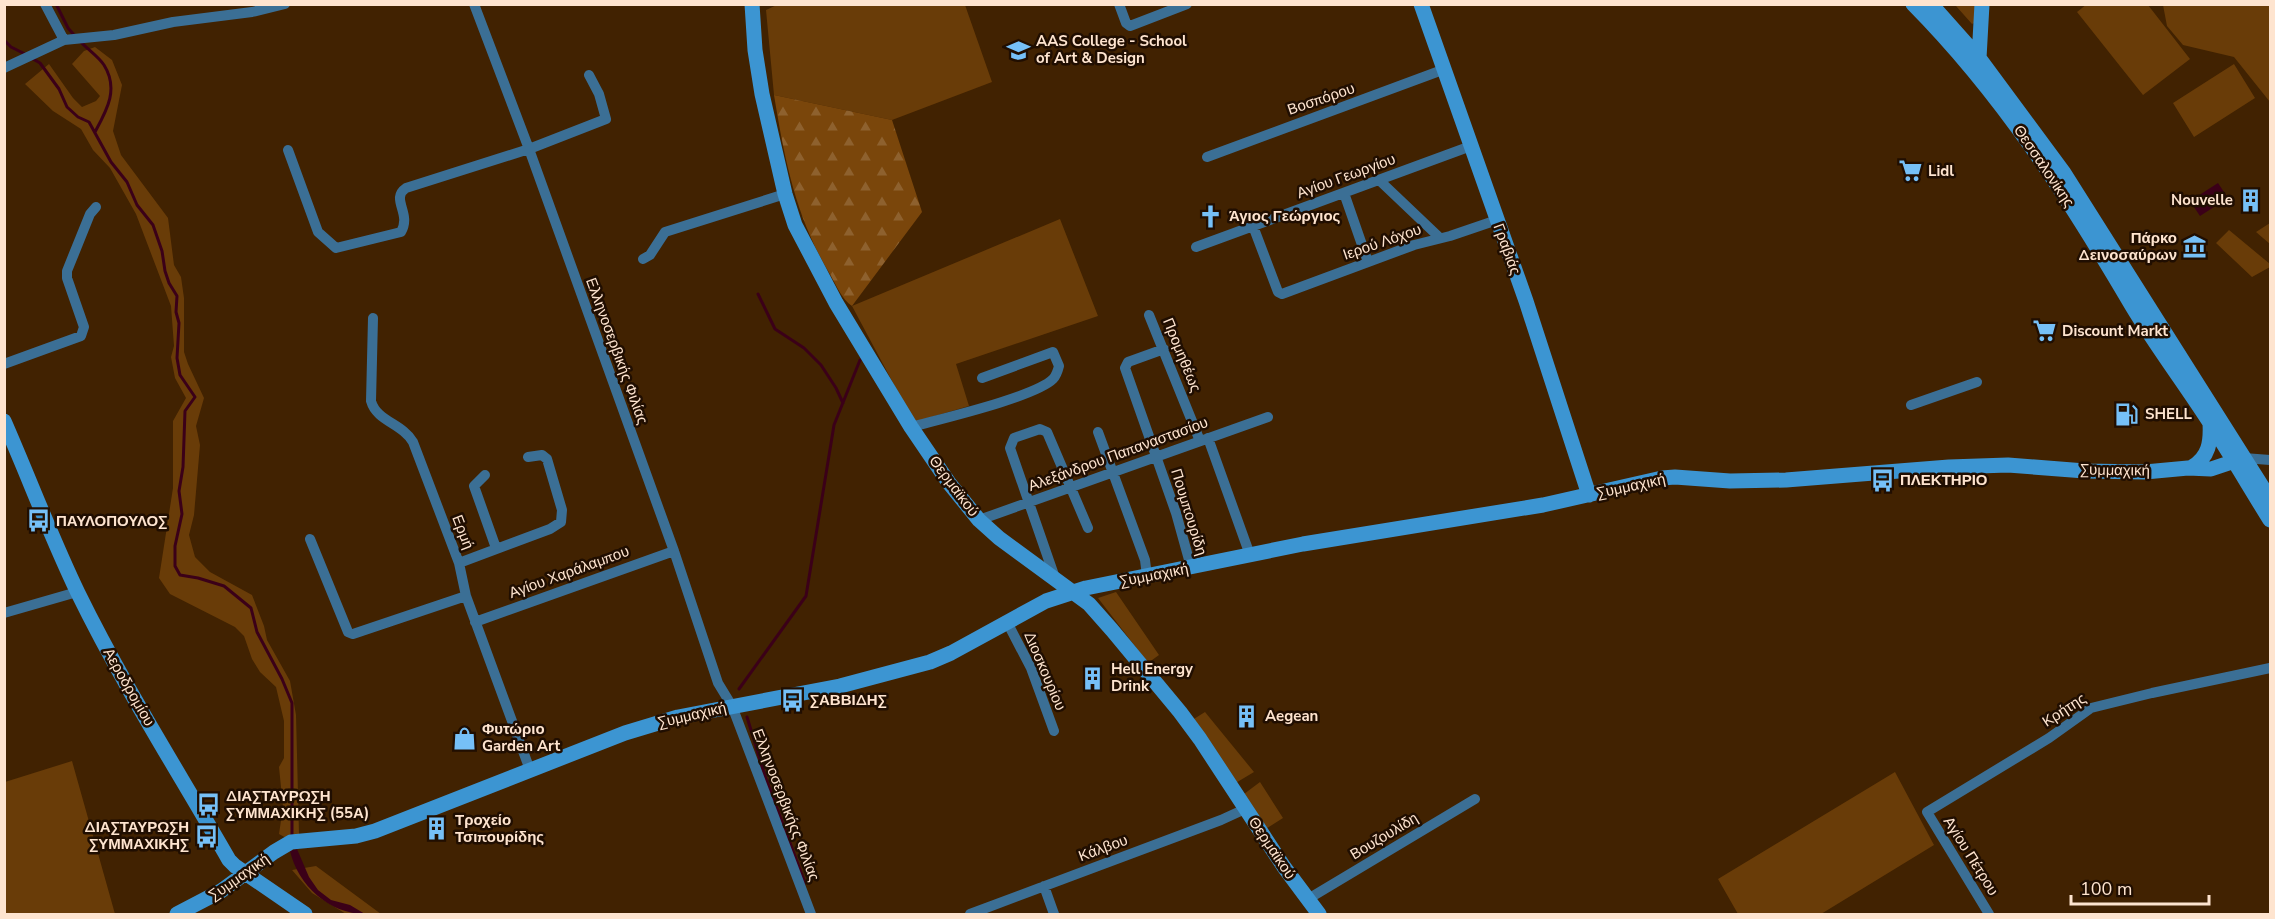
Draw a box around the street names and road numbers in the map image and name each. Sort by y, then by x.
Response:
street label: Βοσπόρου [1285,78,1357,120]
street label: Θεσσαλονίκης [2009,121,2079,211]
street label: Αγίου Γεωργίου [1294,149,1398,203]
street label: Ιερού Λόχου [1340,219,1424,265]
street label: Γραβιάς [1488,221,1526,277]
street label: Ελληνοσερβικής Φιλίας [581,275,653,427]
street label: Προμηθέως [1158,315,1206,395]
street label: Αλεξάνδρου Παπαναστασίου [1025,412,1211,496]
street label: Θερμαϊκού [925,452,983,520]
street label: Συμμαχική [2080,459,2150,481]
street label: Πουμπουρίδη [1166,466,1212,558]
street label: Συμμαχική [1595,469,1667,503]
street label: Ερμή [447,512,479,552]
street label: Αγίου Χαράλαμπου [506,541,632,603]
street label: Συμμαχική [1118,559,1190,591]
street label: Διοσκουρίου [1019,628,1071,714]
street label: Αεροδρομίου [99,644,159,730]
street label: Κρήτης [2038,688,2090,732]
street label: Συμμαχική [656,697,728,733]
street label: Ελληνοσερβικήςς Φιλίας [748,726,824,884]
street label: Βουζουλίδη [1346,808,1422,864]
street label: Θερμαϊκού [1244,813,1300,883]
street label: Αγίου Πέτρου [1939,813,2003,899]
street label: Κάλβου [1076,830,1130,866]
street label: Συμμαχική [205,849,273,905]

